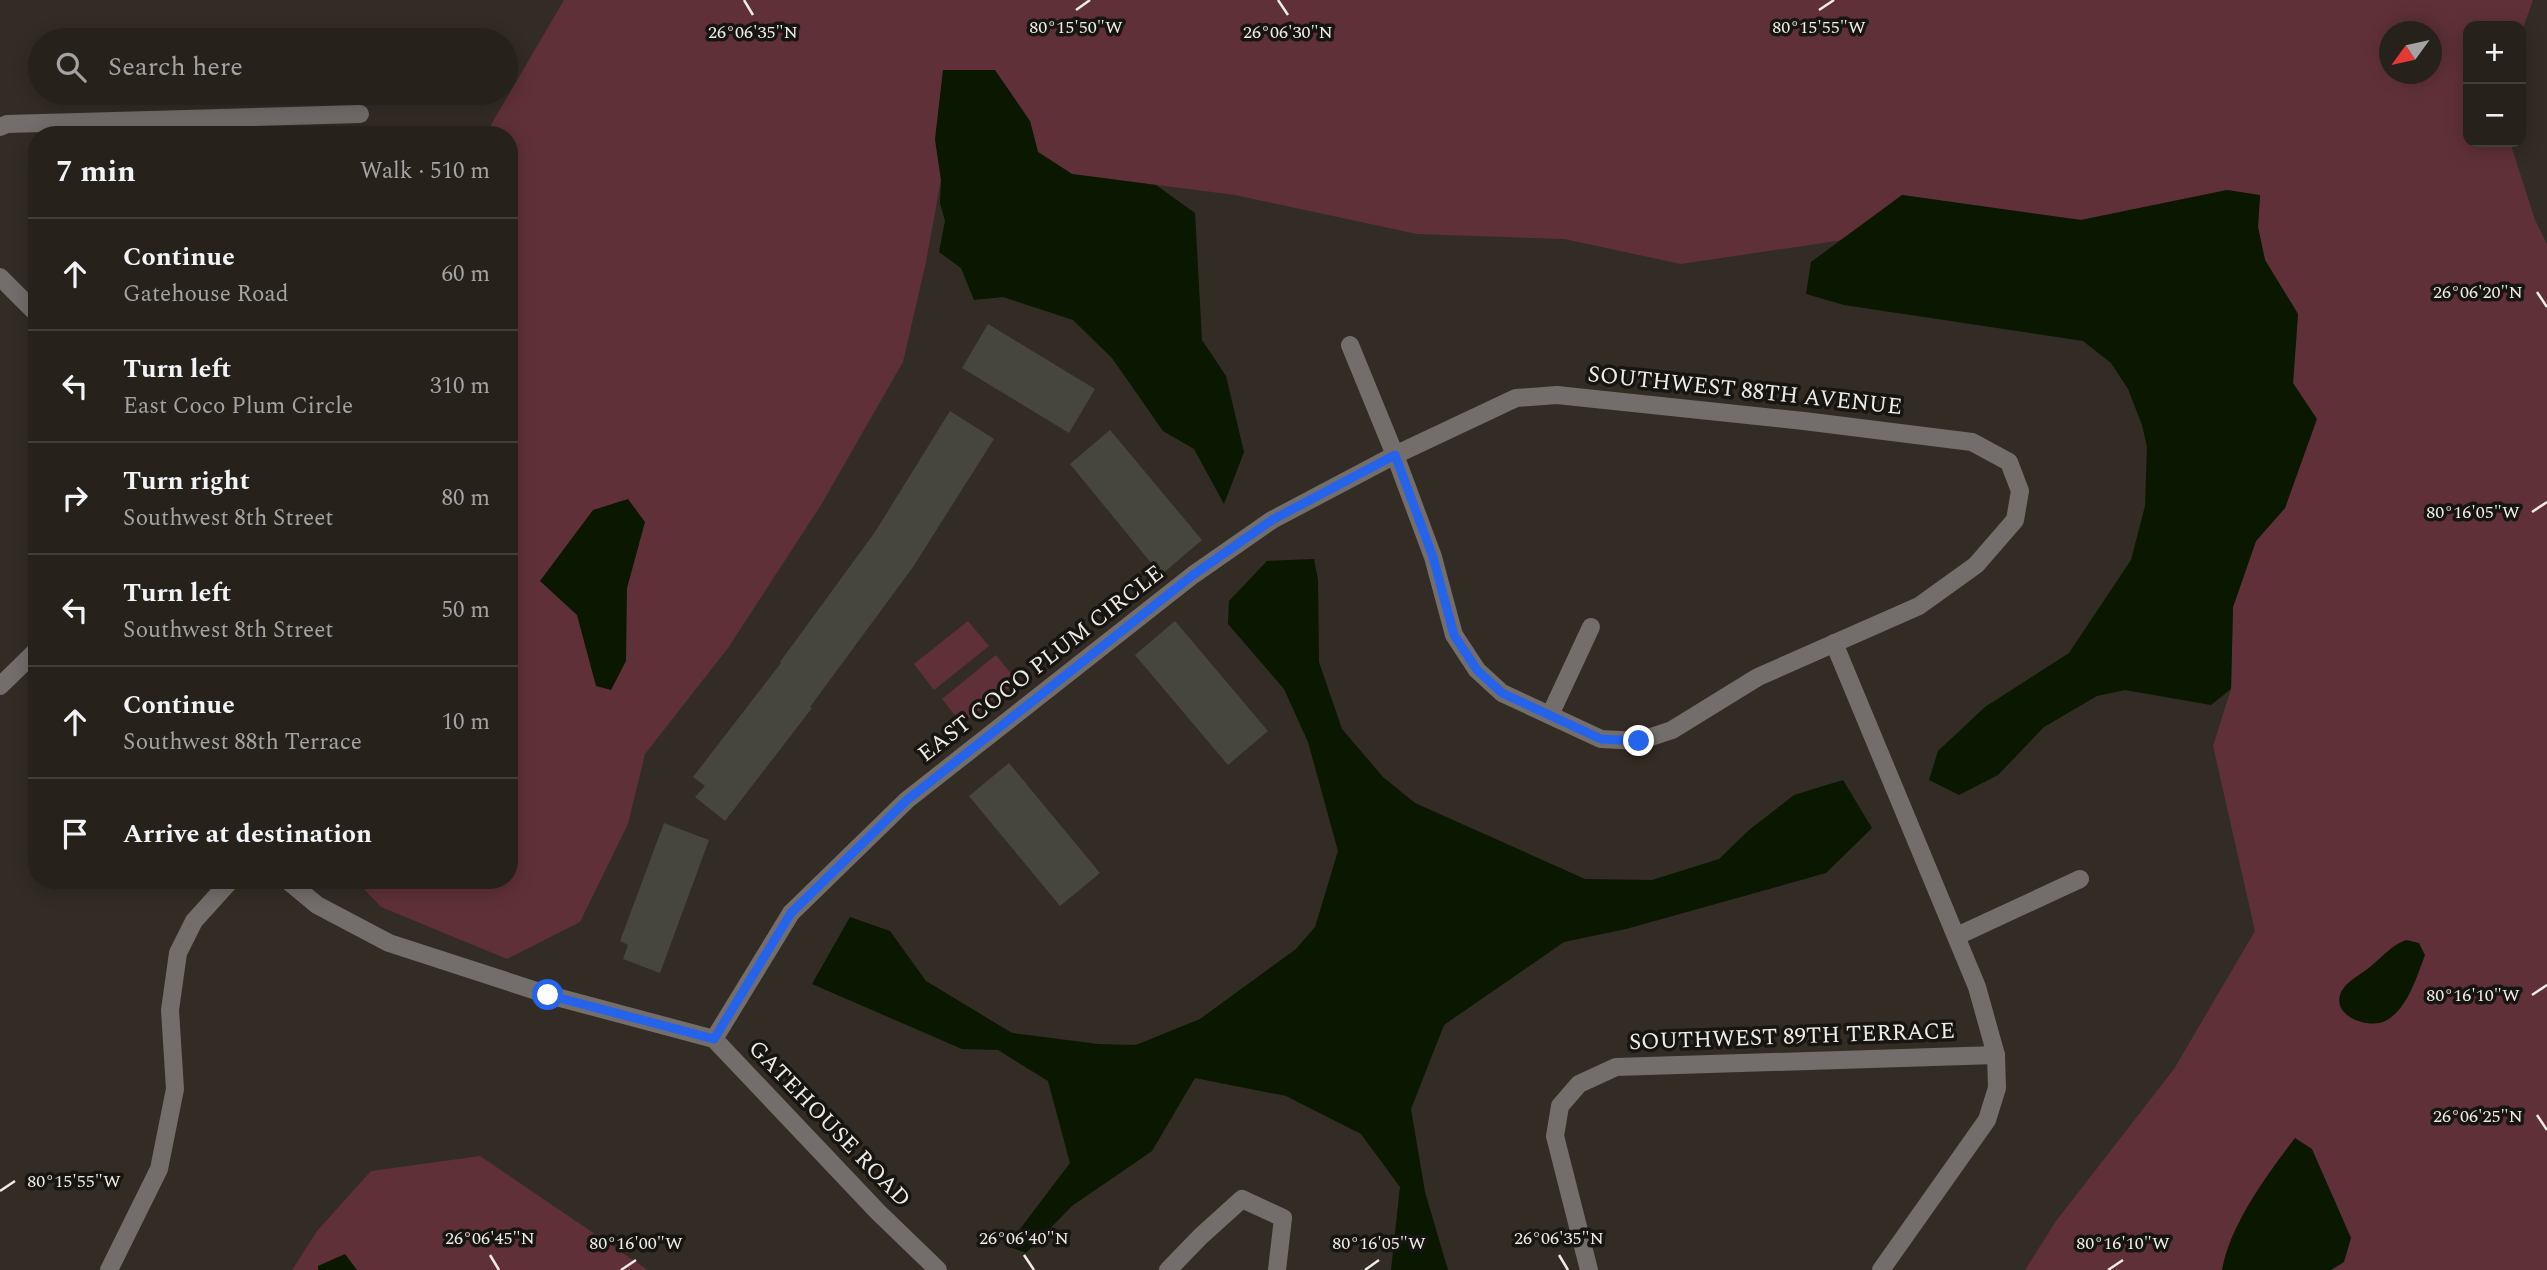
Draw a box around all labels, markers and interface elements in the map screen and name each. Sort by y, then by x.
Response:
text: 80°15'50"W [1029,14,1123,41]
text: 80°15'55"W [1772,14,1866,41]
text: 26°06'35"N [708,19,798,46]
text: 26°06'30"N [1243,19,1333,46]
north arrow [2379,21,2442,84]
map controls [2463,21,2526,147]
button: + [2463,21,2526,84]
search box [28,28,518,105]
text: Search here [108,47,243,87]
icon: search [52,48,90,86]
button: − [2463,84,2526,147]
text: 7 min [56,149,136,195]
text: Walk · 510 m [360,154,490,189]
text: Continue [123,237,235,277]
icon: ahead [56,255,94,293]
text: 60 m [441,257,490,292]
text: Gatehouse Road [123,277,289,312]
text: 26°06'20"N [2433,279,2523,306]
text: Turn left [123,349,231,389]
street label: SOUTHWEST 88TH AVENUE [1586,357,1904,425]
icon: left [56,367,94,405]
text: 310 m [430,369,490,404]
text: East Coco Plum Circle [123,389,353,424]
text: Turn right [123,461,250,501]
icon: right [56,479,94,517]
text: 80 m [441,481,490,516]
text: 80°16'05"W [2426,499,2520,526]
text: Southwest 8th Street [123,501,333,536]
street label: EAST COCO PLUM CIRCLE [910,557,1172,771]
text: Turn left [123,573,231,613]
icon: left [56,591,94,629]
text: 50 m [441,593,490,628]
text: Southwest 8th Street [123,613,333,648]
text: Continue [123,685,235,725]
icon: ahead [56,703,94,741]
text: 10 m [441,705,490,740]
text: Southwest 88th Terrace [123,725,362,760]
route end [1623,725,1654,756]
text: Arrive at destination [123,814,372,854]
icon: arrive [56,815,94,853]
route start [532,979,563,1010]
text: 80°16'10"W [2426,982,2520,1009]
street label: SOUTHWEST 89TH TERRACE [1628,1014,1956,1060]
street label: GATEHOUSE ROAD [740,1032,918,1216]
text: 26°06'25"N [2433,1103,2523,1130]
text: 80°15'55"W [27,1168,121,1195]
text: 26°06'45"N [445,1225,535,1252]
text: 26°06'40"N [979,1225,1069,1252]
text: 26°06'35"N [1514,1225,1604,1252]
text: 80°16'00"W [589,1230,683,1257]
text: 80°16'05"W [1332,1230,1426,1257]
text: 80°16'10"W [2076,1230,2170,1257]

